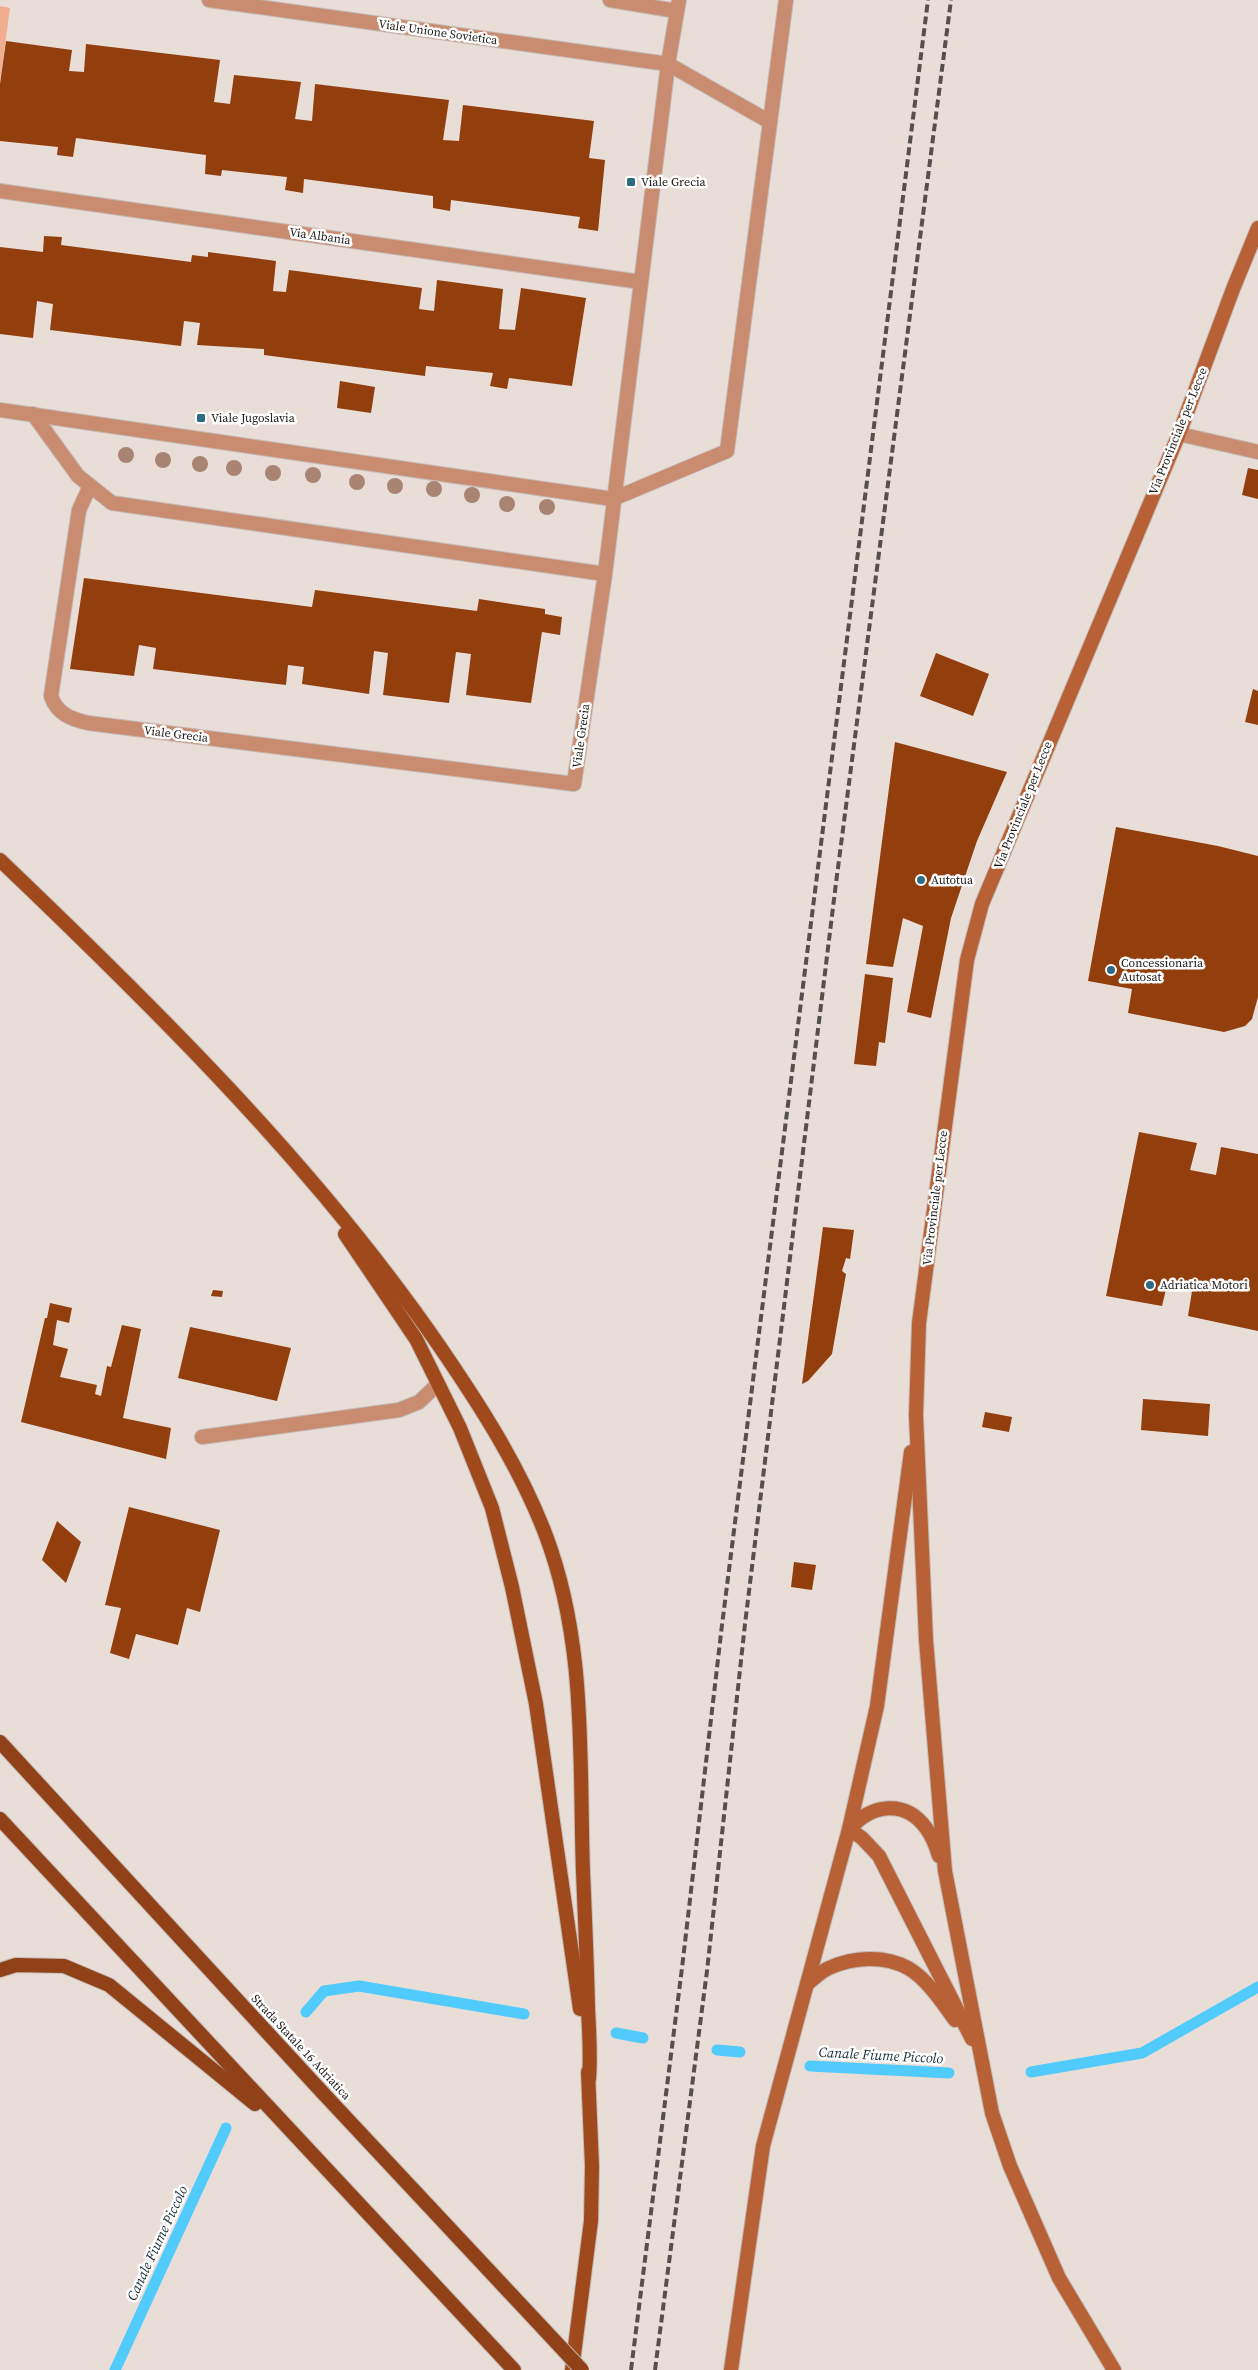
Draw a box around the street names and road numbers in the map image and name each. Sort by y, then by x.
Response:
street label: Viale Unione Sovietica [378,16,499,48]
street label: Via Albania [288,224,353,248]
street label: Via Provinciale per Lecce [1145,365,1211,497]
street label: Viale Grecia [569,702,594,769]
street label: Viale Grecia [143,722,210,746]
street label: Via Provinciale per Lecce [990,739,1056,871]
street label: Via Provinciale per Lecce [919,1130,951,1266]
street label: Strada Statale 16 Adriatica [248,1991,355,2104]

